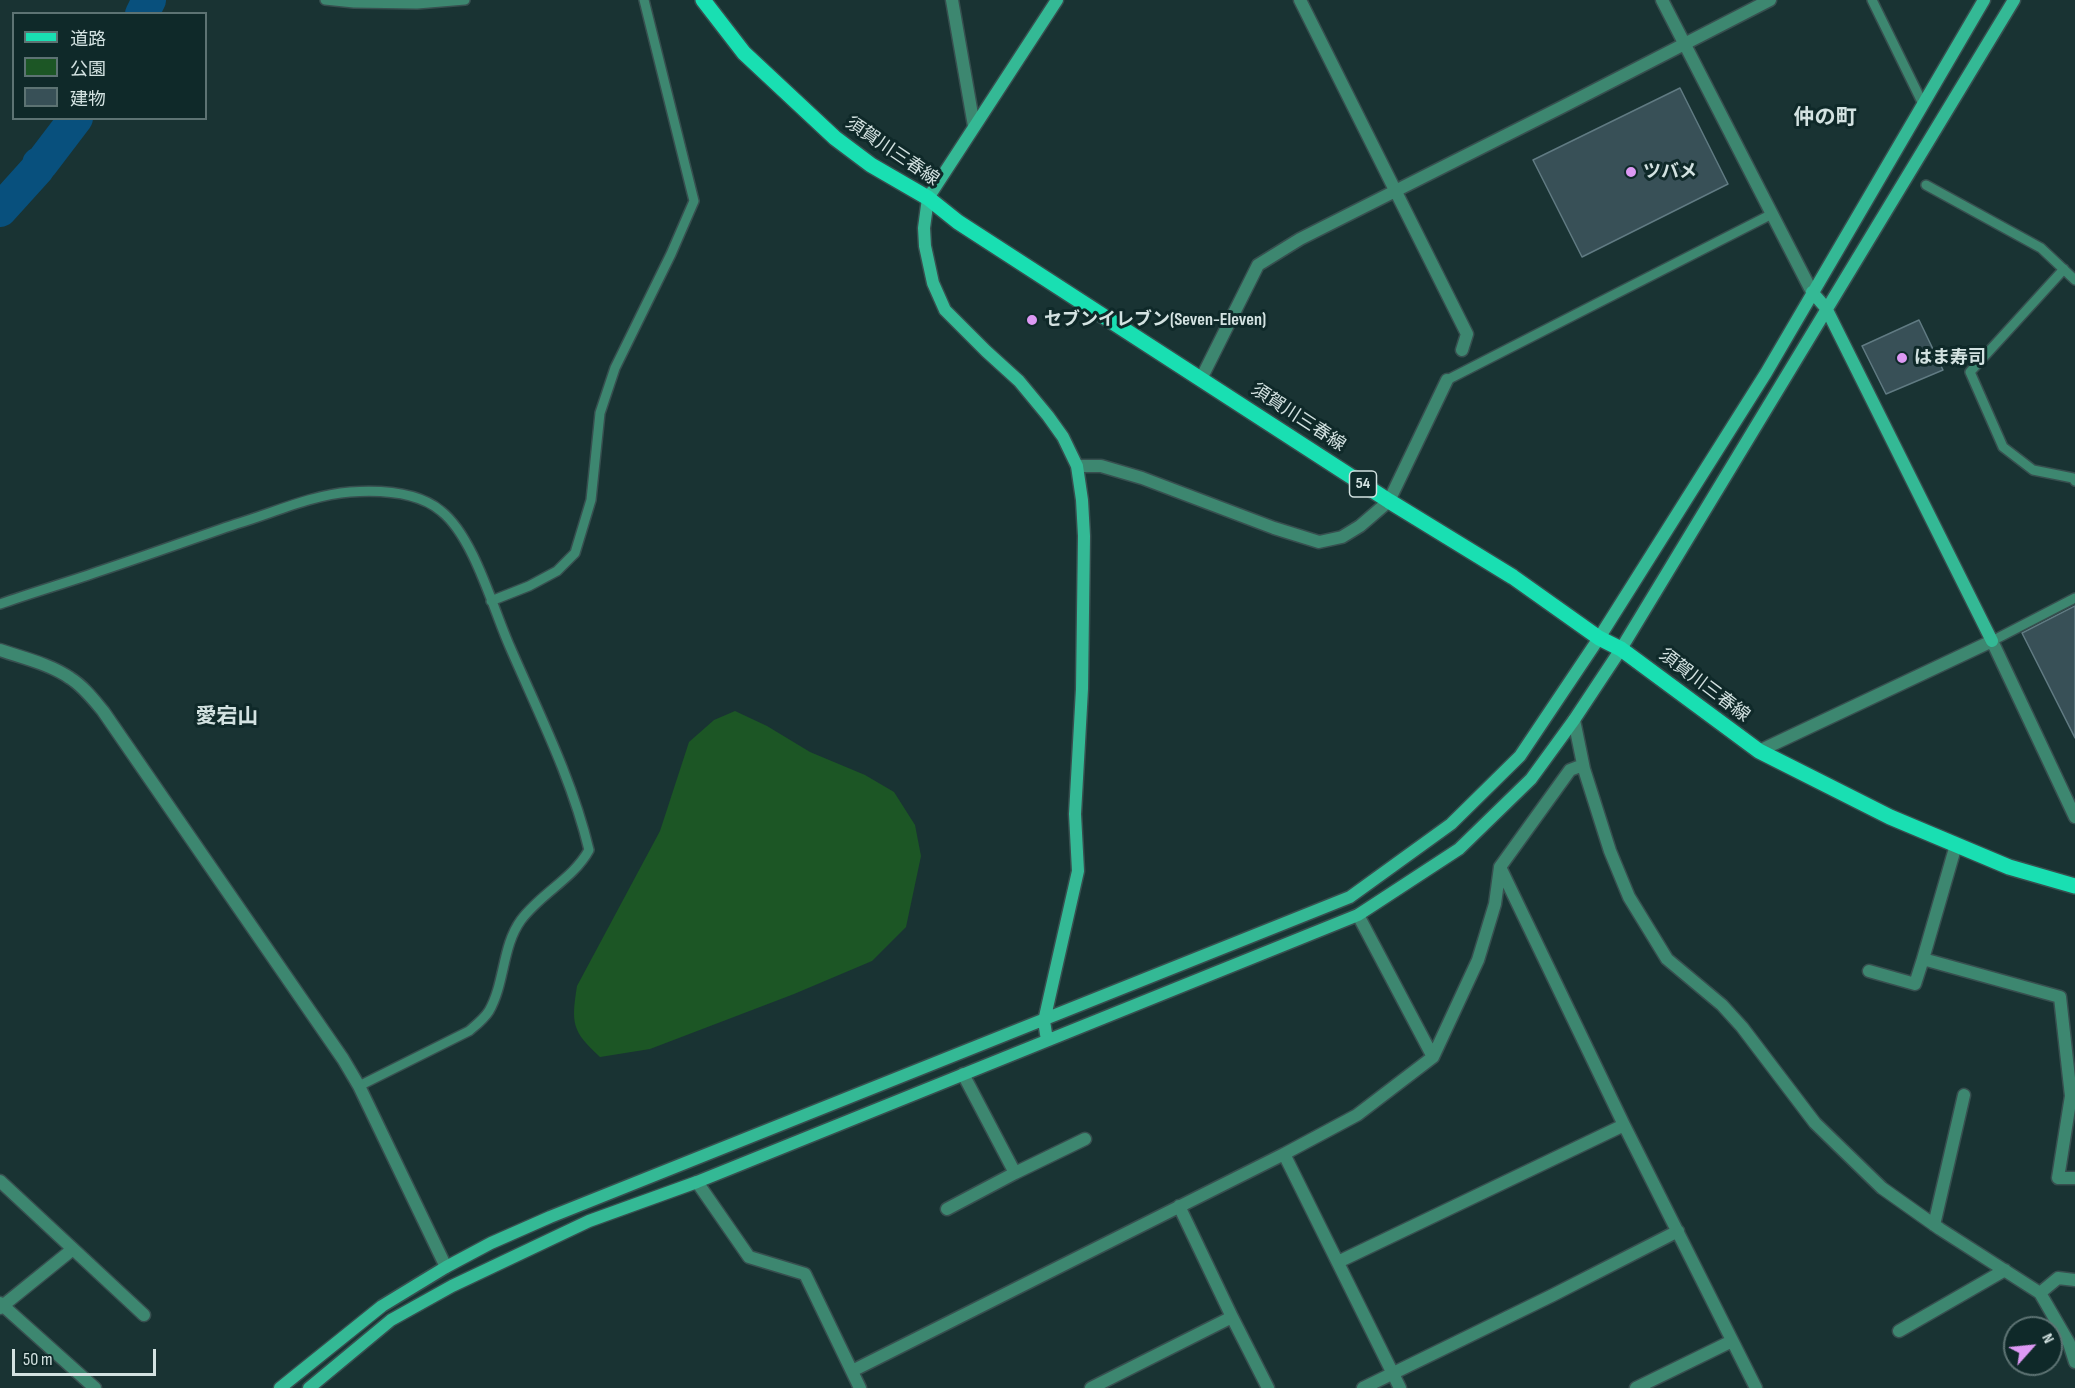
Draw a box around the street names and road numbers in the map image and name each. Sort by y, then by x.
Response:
street label: 須賀川三春線 [841,113,943,191]
street label: 須賀川三春線 [1247,380,1349,456]
road number: 54 [1350,471,1376,497]
street label: 須賀川三春線 [1654,645,1754,727]

